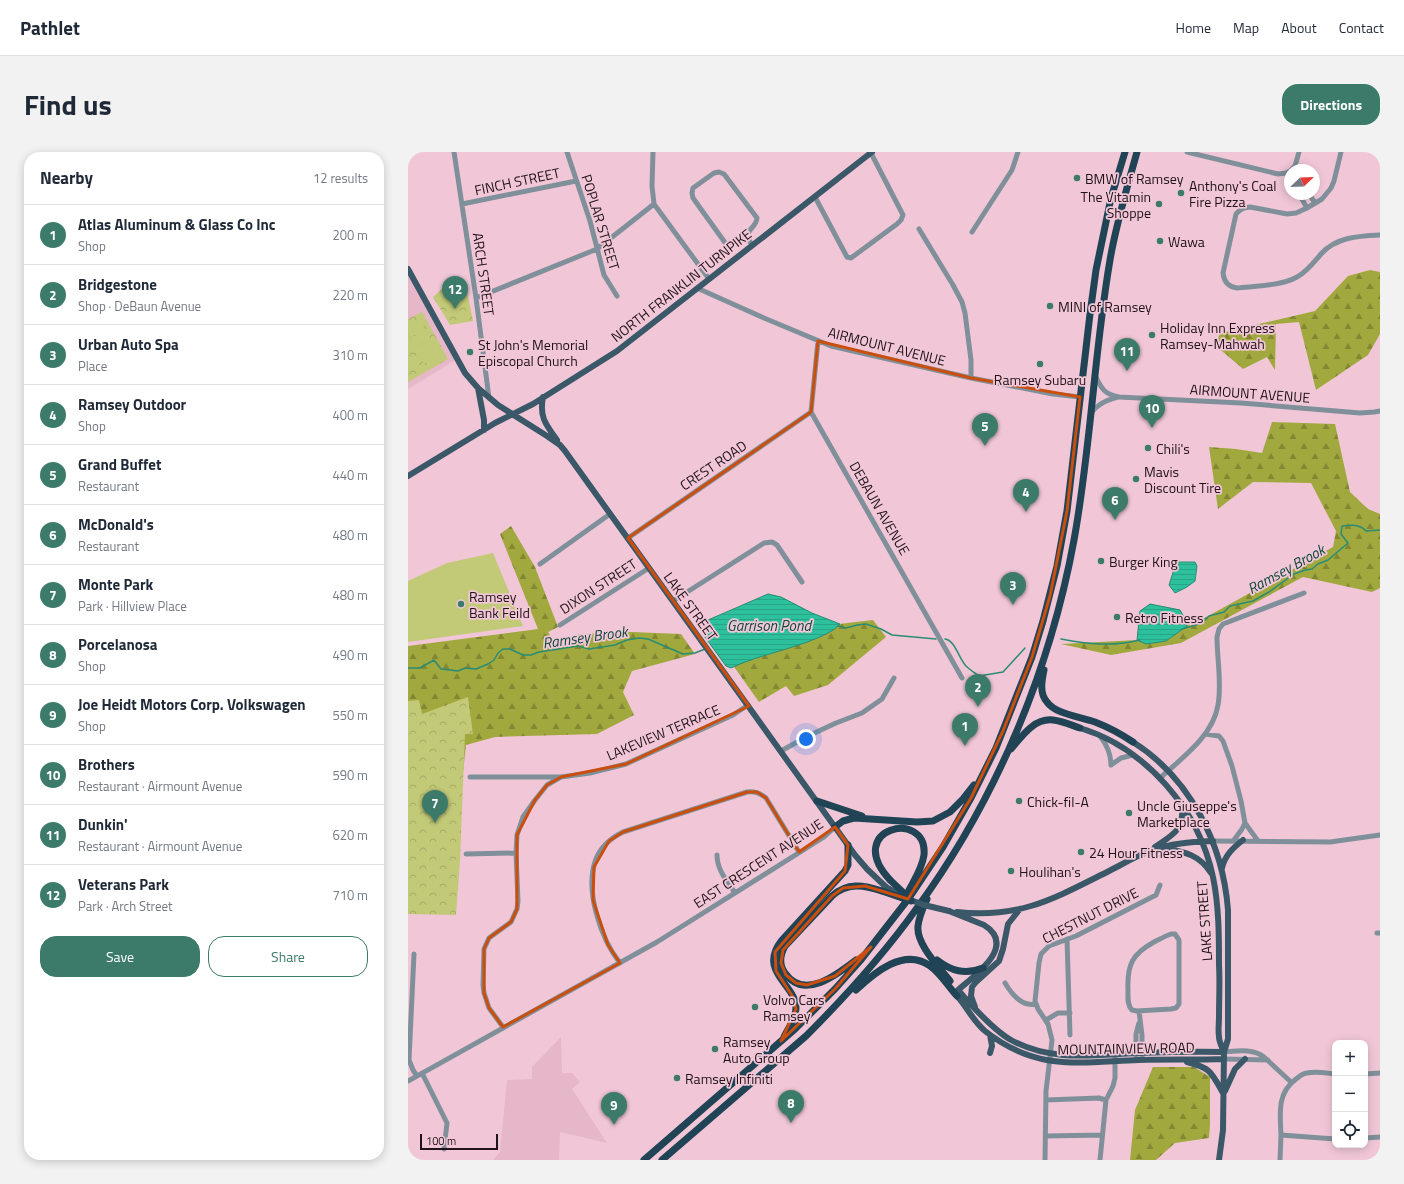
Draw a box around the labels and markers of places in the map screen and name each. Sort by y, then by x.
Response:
place label: BMW of Ramsey [1085,168,1184,189]
marker: BMW of Ramsey [1072,173,1082,183]
place label: Anthony's Coal Fire Pizza [1189,175,1276,212]
place label: The Vitamin Shoppe [1081,186,1151,223]
marker: Anthony's Coal Fire Pizza [1176,188,1186,198]
marker: The Vitamin Shoppe [1154,199,1164,209]
place label: Wawa [1168,231,1205,252]
marker: Wawa [1155,236,1165,246]
pin: 12 [442,276,468,309]
place label: MINI of Ramsey [1058,296,1152,317]
marker: MINI of Ramsey [1045,301,1055,311]
place label: Holiday Inn Express Ramsey-Mahwah [1160,317,1275,354]
marker: Holiday Inn Express Ramsey-Mahwah [1147,330,1157,340]
place label: St John's Memorial Episcopal Church [478,334,588,371]
pin: 11 [1114,338,1140,371]
marker: St John's Memorial Episcopal Church [465,347,475,357]
marker: Ramsey Subaru [1035,359,1045,369]
place label: Ramsey Subaru [994,369,1086,390]
pin: 10 [1139,395,1165,428]
pin: 5 [972,413,998,446]
place label: Chili's [1156,438,1190,459]
marker: Chili's [1143,443,1153,453]
place label: Mavis Discount Tire [1144,461,1221,498]
marker: Mavis Discount Tire [1131,474,1141,484]
pin: 4 [1013,479,1039,512]
pin: 6 [1102,487,1128,520]
place label: Burger King [1109,551,1178,572]
marker: Burger King [1096,556,1106,566]
pin: 3 [1000,572,1026,605]
place label: Ramsey Bank Feild [469,586,530,623]
marker: Ramsey Bank Feild [456,599,466,609]
place label: Retro Fitness [1125,607,1204,628]
marker: Retro Fitness [1112,612,1122,622]
pin: 2 [965,674,991,707]
pin: 1 [952,713,978,746]
pin: 7 [422,790,448,823]
place label: Chick-fil-A [1027,791,1089,812]
place label: Uncle Giuseppe's Marketplace [1137,795,1237,832]
marker: Chick-fil-A [1014,796,1024,806]
marker: Uncle Giuseppe's Marketplace [1124,808,1134,818]
place label: 24 Hour Fitness [1089,842,1183,863]
marker: 24 Hour Fitness [1076,847,1086,857]
place label: Houlihan's [1019,861,1081,882]
marker: Houlihan's [1006,866,1016,876]
place label: Volvo Cars Ramsey [763,989,824,1026]
marker: Volvo Cars Ramsey [750,1002,760,1012]
place label: Ramsey Auto Group [723,1031,790,1068]
marker: Ramsey Auto Group [710,1044,720,1054]
place label: Ramsey Infiniti [685,1068,773,1089]
marker: Ramsey Infiniti [672,1073,682,1083]
pin: 8 [778,1090,804,1123]
pin: 9 [601,1092,627,1125]

